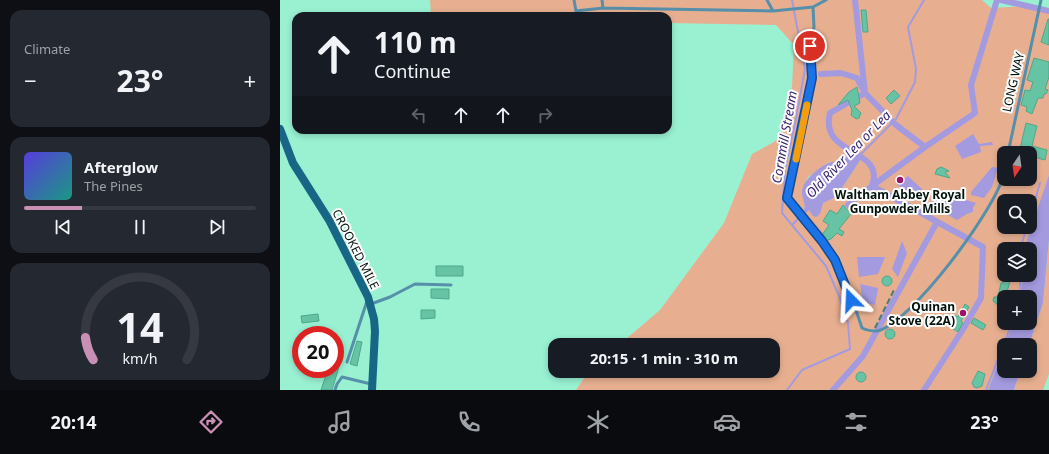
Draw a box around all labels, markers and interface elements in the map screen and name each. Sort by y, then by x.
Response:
text: 110 m [374,23,457,61]
icon: ahead [308,28,360,80]
pin [793,29,827,63]
icon: arrive [799,35,821,57]
text: Climate [24,40,70,58]
street label: LONG WAY [998,50,1028,114]
text: Continue [374,59,451,83]
text: 23° [116,60,164,101]
text: − [24,65,37,95]
text: + [243,65,256,95]
water label: Cornmill Stream [767,89,801,185]
icon: left [408,104,430,126]
icon: ahead [450,104,472,126]
icon: ahead [492,104,514,126]
icon: right [534,104,556,126]
water label: Old River Lea or Lea [802,106,895,202]
north arrow [997,146,1037,186]
map controls [997,146,1037,378]
text: Afterglow [84,157,158,177]
marker: Waltham Abbey Royal Gunpowder Mills [895,175,905,185]
text: The Pines [84,177,143,195]
place label: Waltham Abbey Royal Gunpowder Mills [835,186,965,217]
button: search [997,194,1037,234]
street label: CROOKED MILE [329,206,383,292]
icon: previous [52,216,74,238]
icon: pause [129,216,151,238]
icon: next [206,216,228,238]
button: layers [997,242,1037,282]
position arrow [830,279,872,321]
button: + [997,290,1037,330]
text: 14 [116,298,164,354]
place label: Quinan Stove (22A) [889,298,955,329]
marker: Quinan Stove (22A) [958,308,968,318]
speed limit sign: 20 [292,326,344,378]
button: − [997,338,1037,378]
text: km/h [122,348,158,367]
text: 20:15 · 1 min · 310 m [590,348,738,368]
icon: directions [197,408,225,436]
icon: music [326,408,354,436]
icon: phone [455,408,483,436]
icon: climate [584,408,612,436]
icon: car [713,408,741,436]
icon: filters [842,408,870,436]
text: 20:14 [50,410,97,434]
text: 23° [970,410,999,434]

